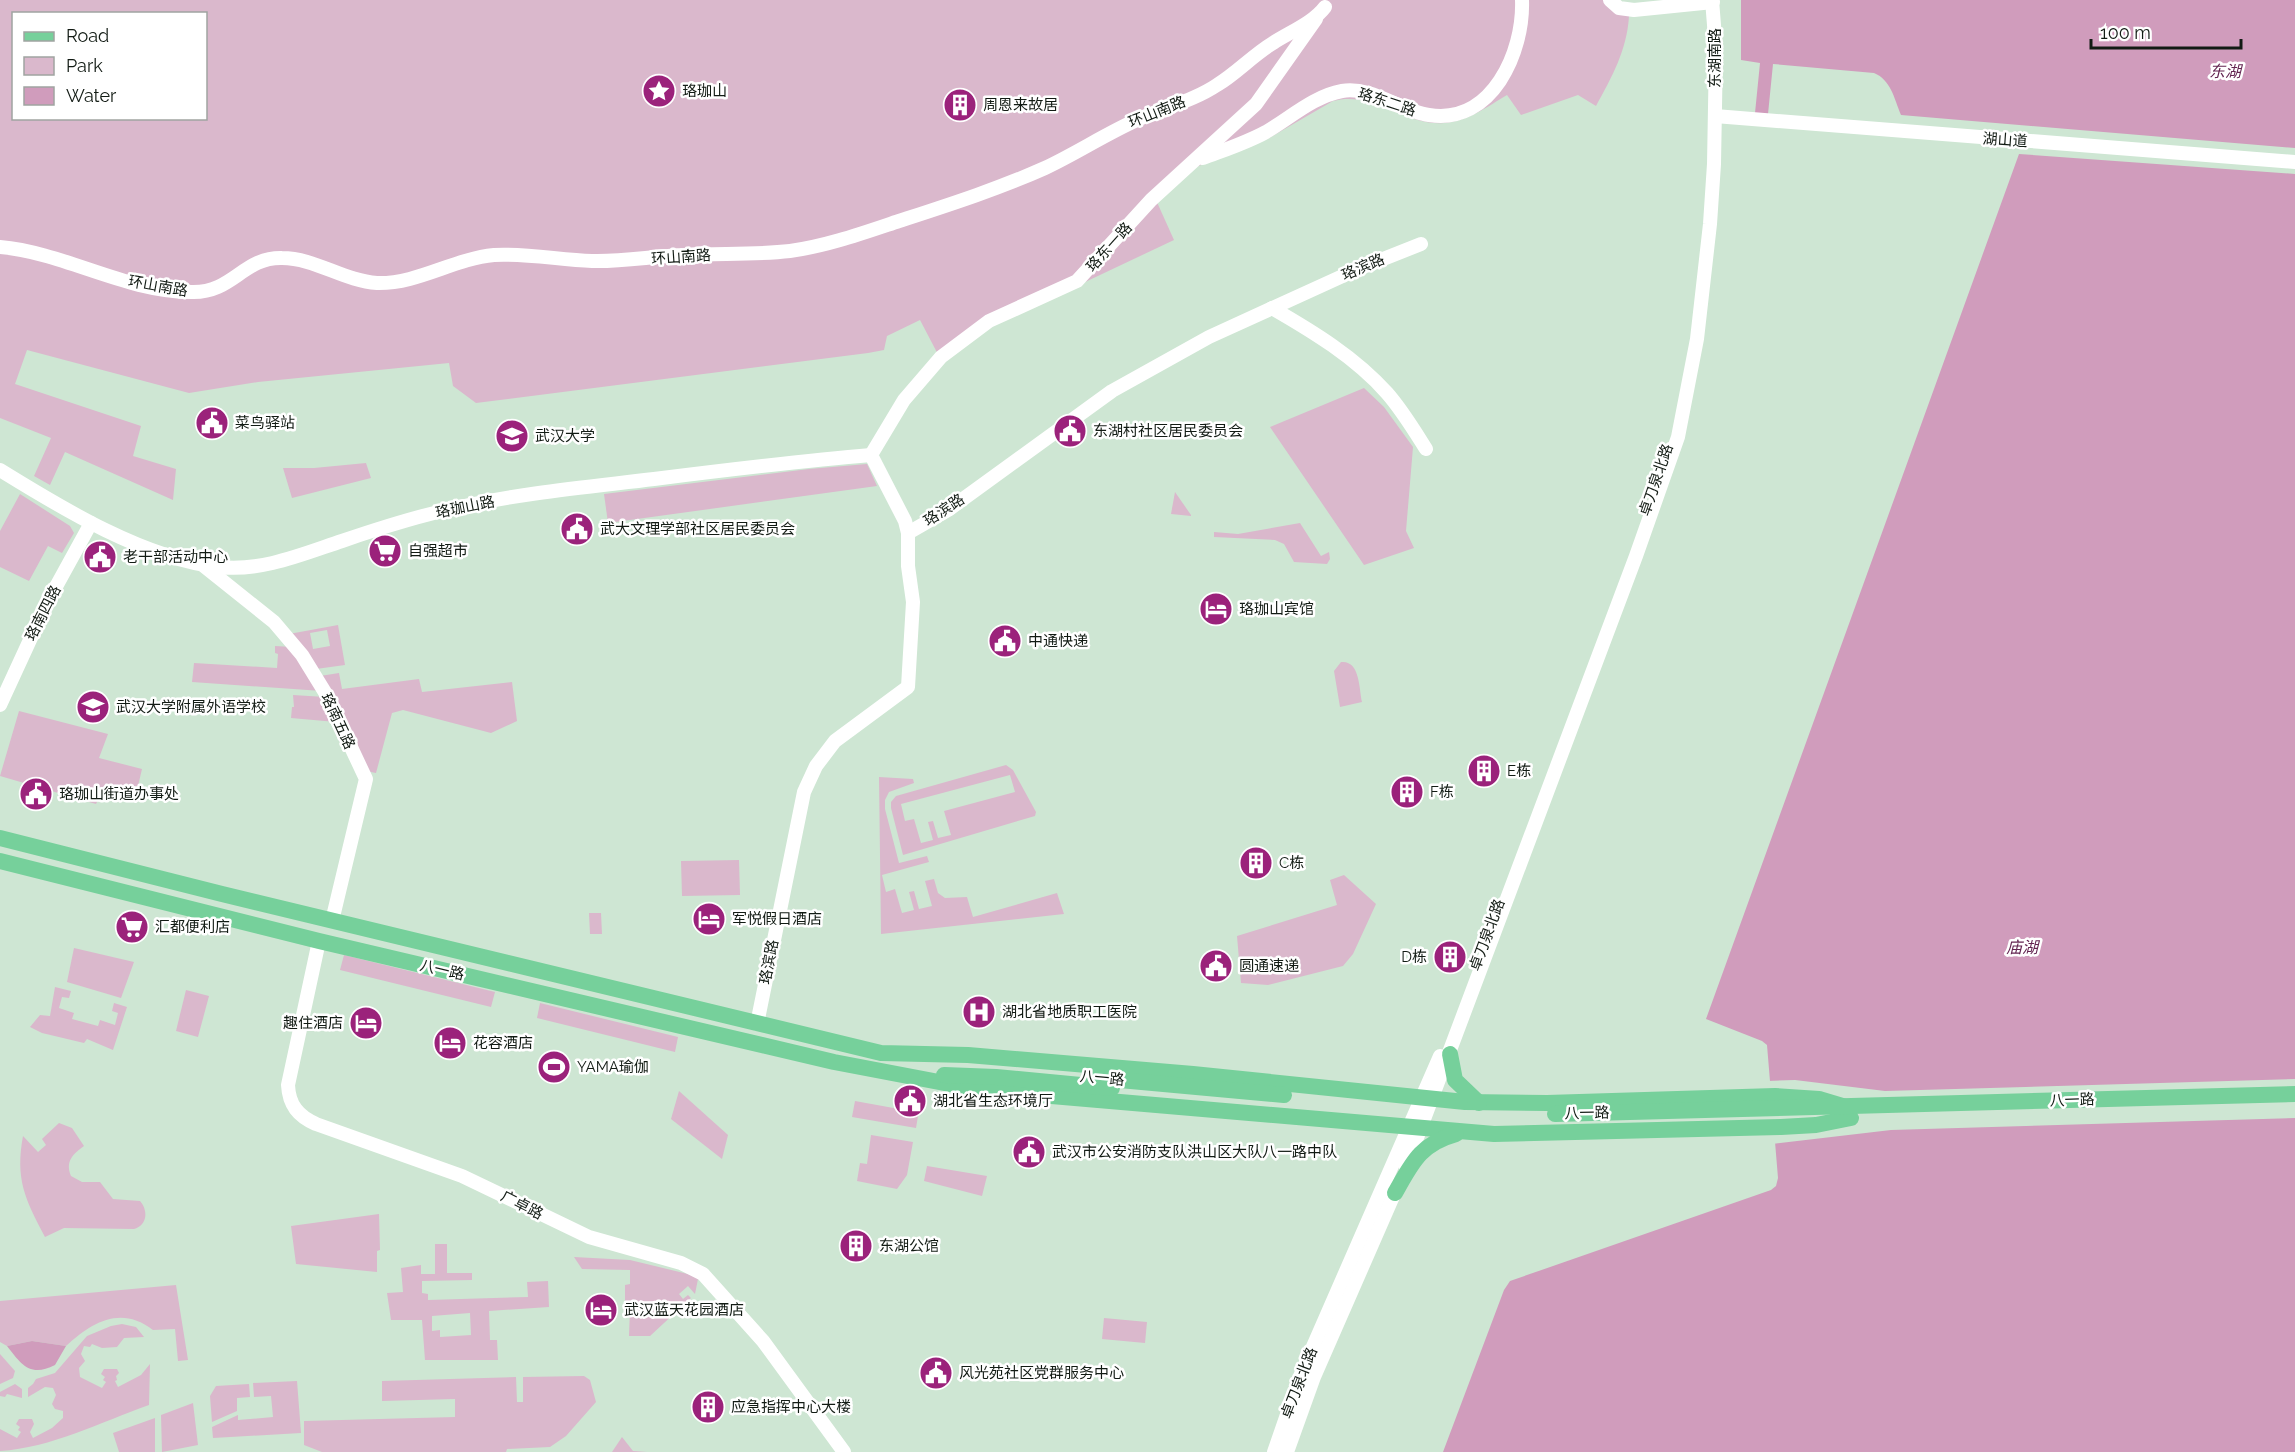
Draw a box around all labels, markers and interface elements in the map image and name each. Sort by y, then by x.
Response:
legend [12,12,207,120]
scale bar [2091,12,2241,50]
text: 100 m [2100,22,2151,43]
text: Road [66,25,109,46]
street label: 东湖南路 [1706,28,1724,88]
text: Park [66,55,103,76]
water label: 东湖 [2209,62,2244,81]
place icon: 珞珈山 [641,73,677,109]
place label: 珞珈山 [682,82,727,100]
street label: 珞东二路 [1356,84,1418,120]
text: Water [66,85,117,106]
building icon: 周恩来故居 [942,87,978,123]
street label: 环山南路 [1126,92,1188,132]
place label: 周恩来故居 [983,96,1058,114]
street label: 湖山道 [1982,129,2028,151]
street label: 珞东一路 [1082,219,1136,275]
street label: 环山南路 [650,246,712,268]
street label: 珞滨路 [1339,250,1387,284]
street label: 环山南路 [127,272,189,300]
public building icon: 菜鸟驿站 [194,405,230,441]
public building icon: 东湖村社区居民委员会 [1052,413,1088,449]
place label: 菜鸟驿站 [235,414,295,432]
school or university icon: 武汉大学 [494,418,530,454]
place label: 东湖村社区居民委员会 [1093,422,1243,440]
place label: 武汉大学 [535,427,595,445]
street label: 卓刀泉北路 [1635,442,1677,518]
street label: 珞滨路 [920,490,968,530]
street label: 珞珈山路 [434,492,496,522]
public building icon: 武大文理学部社区居民委员会 [559,511,595,547]
place label: 武大文理学部社区居民委员会 [600,520,795,538]
supermarket icon: 自强超市 [367,533,403,569]
public building icon: 老干部活动中心 [82,539,118,575]
place label: 自强超市 [408,542,468,560]
place label: 老干部活动中心 [123,548,228,566]
street label: 珞南四路 [21,582,65,644]
hotel icon: 珞珈山宾馆 [1198,591,1234,627]
place label: 珞珈山宾馆 [1239,600,1314,618]
public building icon: 中通快递 [987,623,1023,659]
place label: 中通快递 [1028,632,1088,650]
school or university icon: 武汉大学附属外语学校 [75,689,111,725]
street label: 珞南五路 [317,690,359,752]
place label: 武汉大学附属外语学校 [116,698,266,716]
building icon: E栋 [1466,753,1502,789]
place label: E栋 [1507,762,1531,780]
building icon: F栋 [1389,774,1425,810]
public building icon: 珞珈山街道办事处 [18,776,54,812]
place label: F栋 [1430,783,1454,801]
place label: 珞珈山街道办事处 [59,785,179,803]
building icon: C栋 [1238,845,1274,881]
place label: C栋 [1279,854,1304,872]
street label: 卓刀泉北路 [1466,897,1508,973]
hotel icon: 军悦假日酒店 [691,901,727,937]
supermarket icon: 汇都便利店 [114,909,150,945]
place label: 军悦假日酒店 [732,910,822,928]
place label: 汇都便利店 [155,918,230,936]
street label: 珞滨路 [756,938,782,986]
water label: 庙湖 [2006,938,2041,957]
building icon: D栋 [1432,939,1468,975]
public building icon: 圆通速递 [1198,948,1234,984]
place label: D栋 [1401,948,1427,966]
street label: 八一路 [418,956,466,984]
place label: 圆通速递 [1239,957,1299,975]
hospital icon: 湖北省地质职工医院 [961,994,997,1030]
place label: 湖北省地质职工医院 [1002,1003,1137,1021]
hotel icon: 趣住酒店 [348,1005,384,1041]
place label: 趣住酒店 [283,1014,343,1032]
hotel icon: 花容酒店 [432,1025,468,1061]
place label: 花容酒店 [473,1034,533,1052]
sports icon: YAMA瑜伽 [536,1049,572,1085]
place label: YAMA瑜伽 [577,1058,649,1076]
street label: 八一路 [1079,1067,1125,1089]
public building icon: 湖北省生态环境厅 [892,1083,928,1119]
street label: 八一路 [2049,1090,2095,1110]
place label: 湖北省生态环境厅 [933,1092,1053,1110]
street label: 八一路 [1564,1104,1610,1122]
public building icon: 武汉市公安消防支队洪山区大队八一路中队 [1011,1134,1047,1170]
place label: 武汉市公安消防支队洪山区大队八一路中队 [1052,1143,1337,1161]
street label: 广卓路 [498,1187,546,1223]
building icon: 东湖公馆 [838,1228,874,1264]
place label: 东湖公馆 [879,1237,939,1255]
hotel icon: 武汉蓝天花园酒店 [583,1292,619,1328]
place label: 武汉蓝天花园酒店 [624,1301,744,1319]
street label: 卓刀泉北路 [1277,1345,1321,1421]
public building icon: 风光苑社区党群服务中心 [918,1355,954,1391]
place label: 风光苑社区党群服务中心 [959,1364,1124,1382]
building icon: 应急指挥中心大楼 [690,1389,726,1425]
place label: 应急指挥中心大楼 [731,1398,851,1416]

